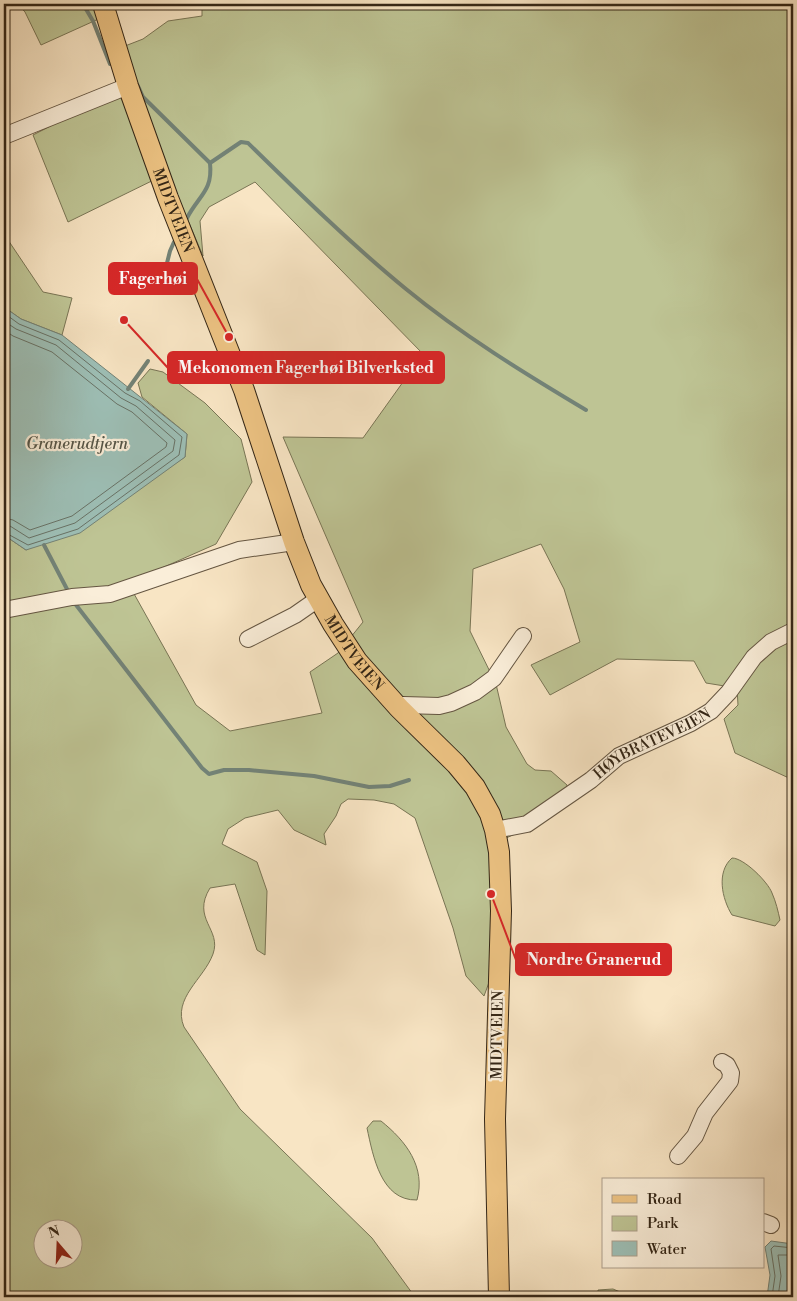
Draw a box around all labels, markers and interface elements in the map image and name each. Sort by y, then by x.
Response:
street label: MIDTVEIEN [148,166,198,256]
callout: Fagerhøi [109,263,197,294]
text: Fagerhøi [119,269,187,289]
callout: Mekonomen Fagerhøi Bilverksted [168,352,444,383]
text: Mekonomen Fagerhøi Bilverksted [178,358,434,378]
water label: Granerudtjern [26,434,129,454]
street label: MIDTVEIEN [320,612,388,695]
street label: HØYBRÅTEVEIEN [590,704,715,784]
callout: Nordre Granerud [516,944,671,975]
text: Nordre Granerud [526,950,662,970]
street label: MIDTVEIEN [487,990,508,1080]
legend [602,1178,764,1268]
text: Road [647,1190,682,1209]
text: Park [647,1214,679,1233]
north arrow [32,1218,82,1268]
text: N [46,1222,62,1243]
text: Water [646,1240,687,1259]

